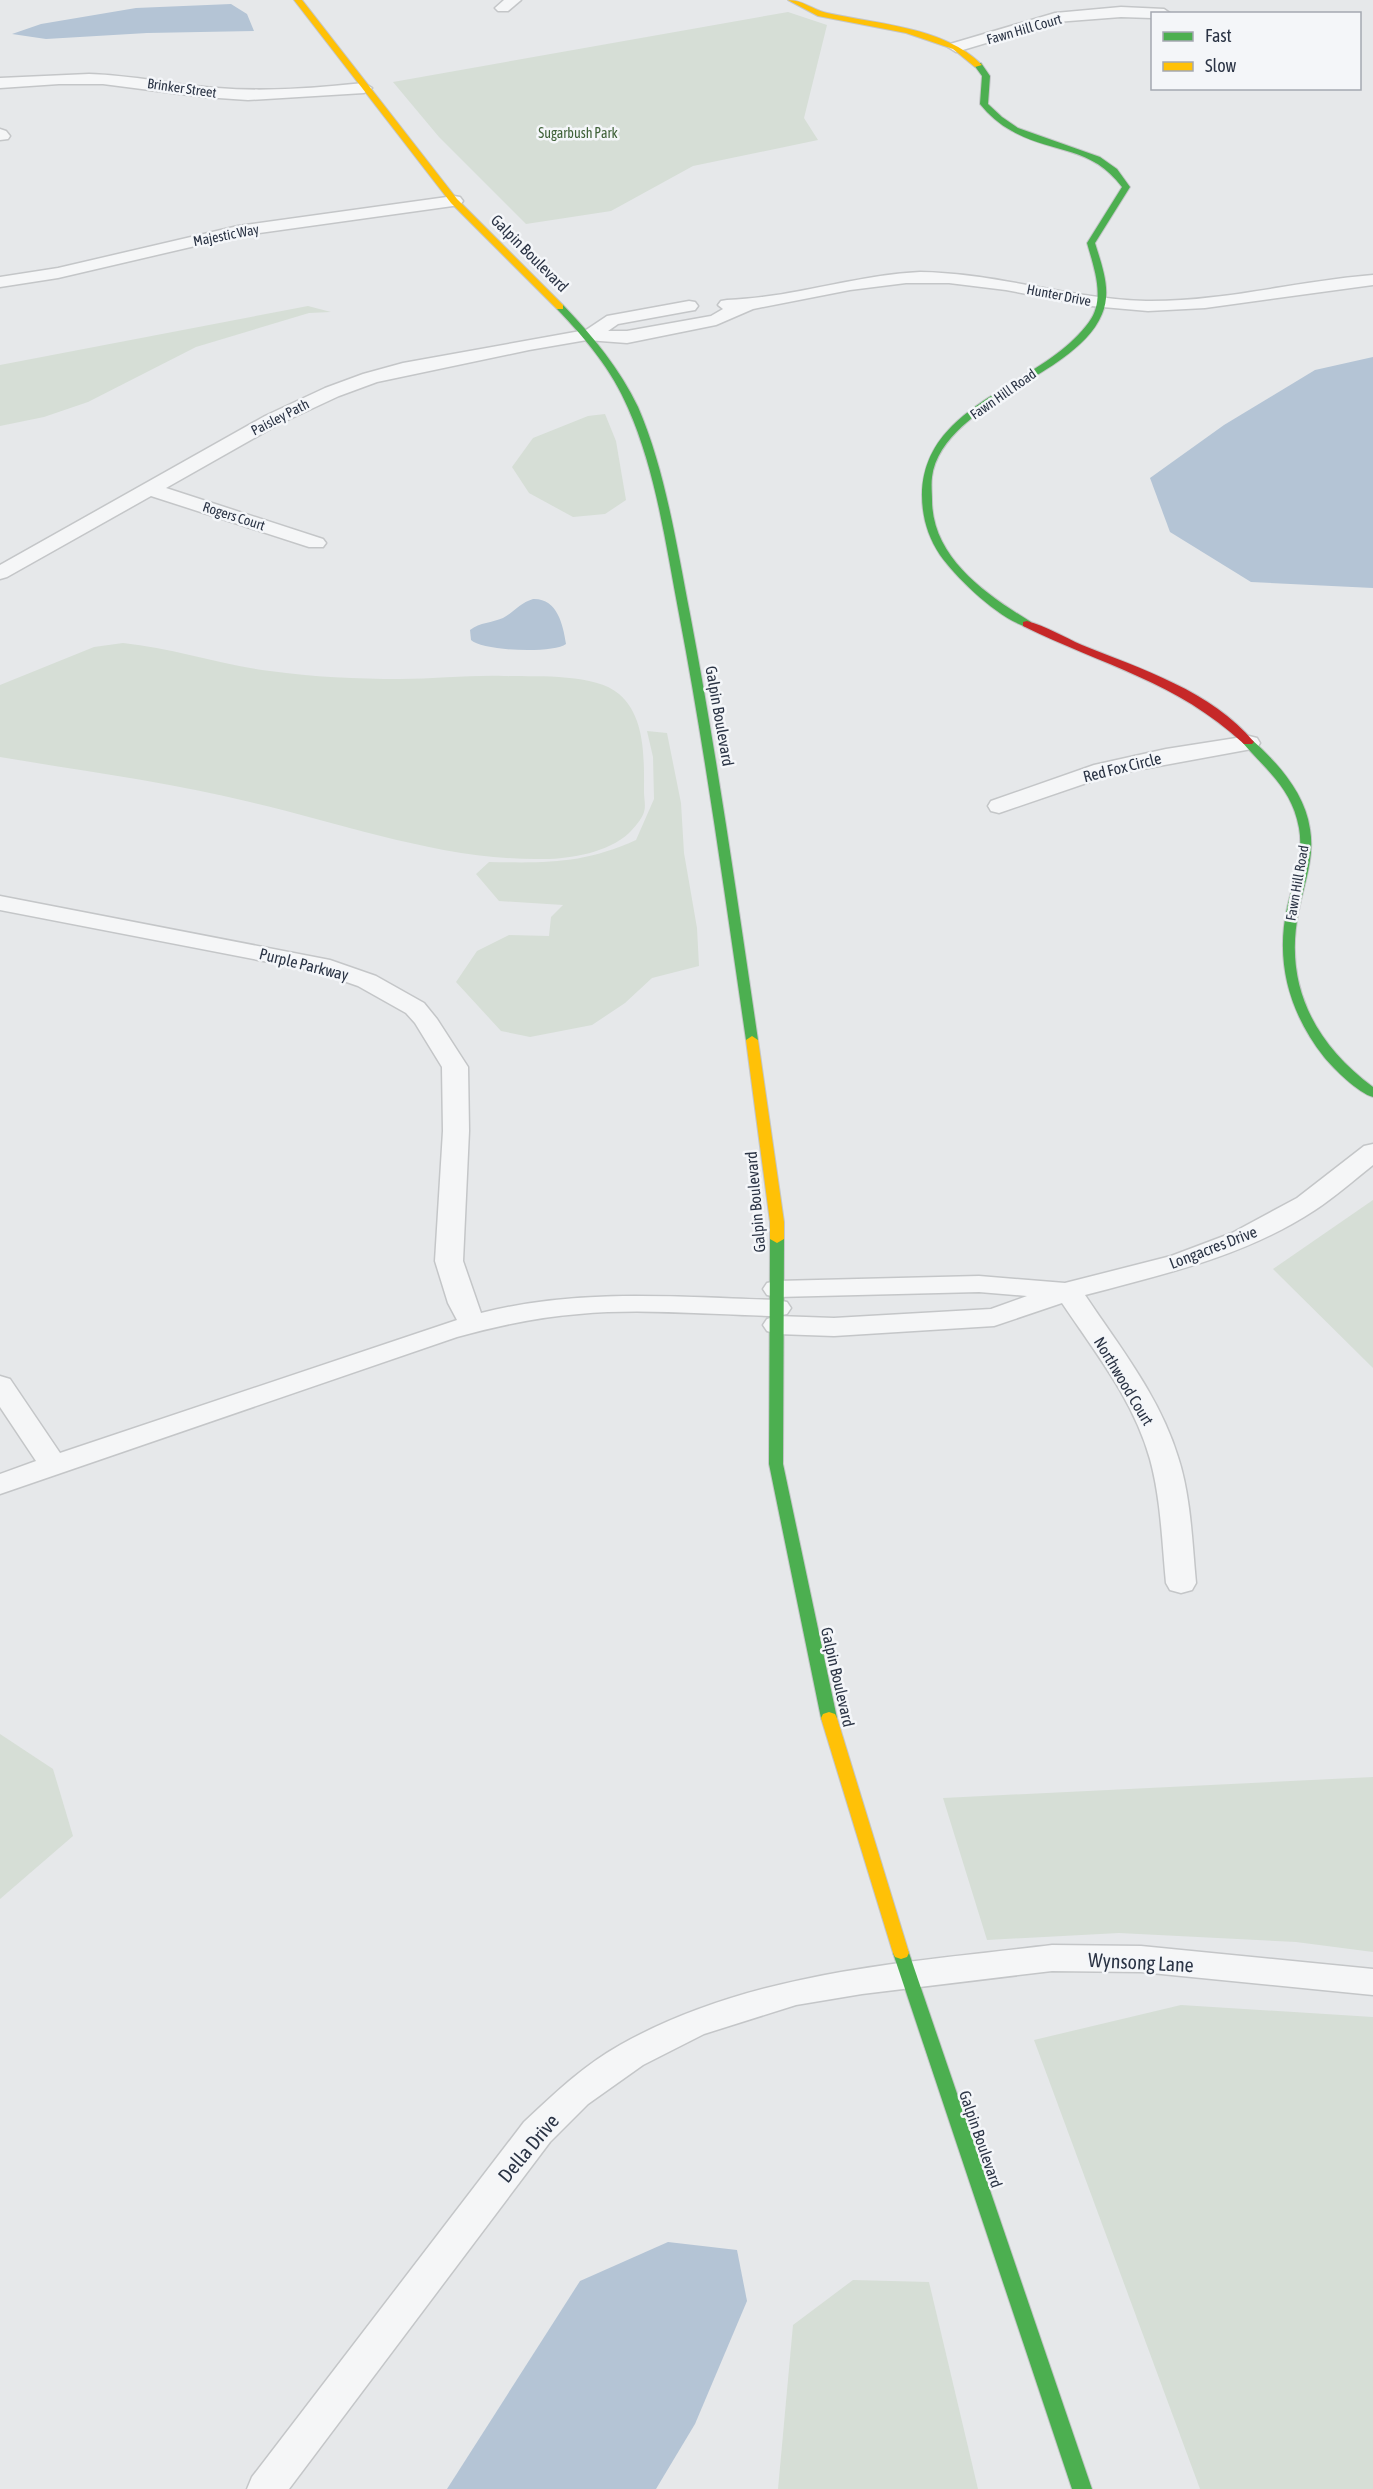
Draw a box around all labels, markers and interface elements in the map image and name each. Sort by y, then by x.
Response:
street label: Fawn Hill Court [985,11,1063,47]
legend [1151,12,1361,90]
text: Fast [1205,25,1232,46]
text: Slow [1205,55,1236,76]
street label: Brinker Street [146,75,218,101]
park label: Sugarbush Park [538,125,618,141]
street label: Galpin Boulevard [487,211,572,296]
street label: Majestic Way [192,221,261,249]
street label: Hunter Drive [1025,281,1093,309]
street label: Fawn Hill Road [967,366,1039,422]
street label: Paisley Path [248,396,312,438]
street label: Rogers Court [201,498,267,534]
street label: Galpin Boulevard [701,664,738,768]
street label: Red Fox Circle [1081,749,1163,785]
street label: Fawn Hill Road [1282,844,1312,922]
street label: Purple Parkway [257,944,351,985]
street label: Galpin Boulevard [742,1151,769,1253]
street label: Longacres Drive [1167,1222,1260,1273]
street label: Northwood Court [1091,1334,1158,1429]
street label: Galpin Boulevard [817,1625,858,1729]
street label: Wynsong Lane [1088,1948,1194,1976]
street label: Galpin Boulevard [955,2088,1006,2190]
street label: Della Drive [493,2109,563,2187]

